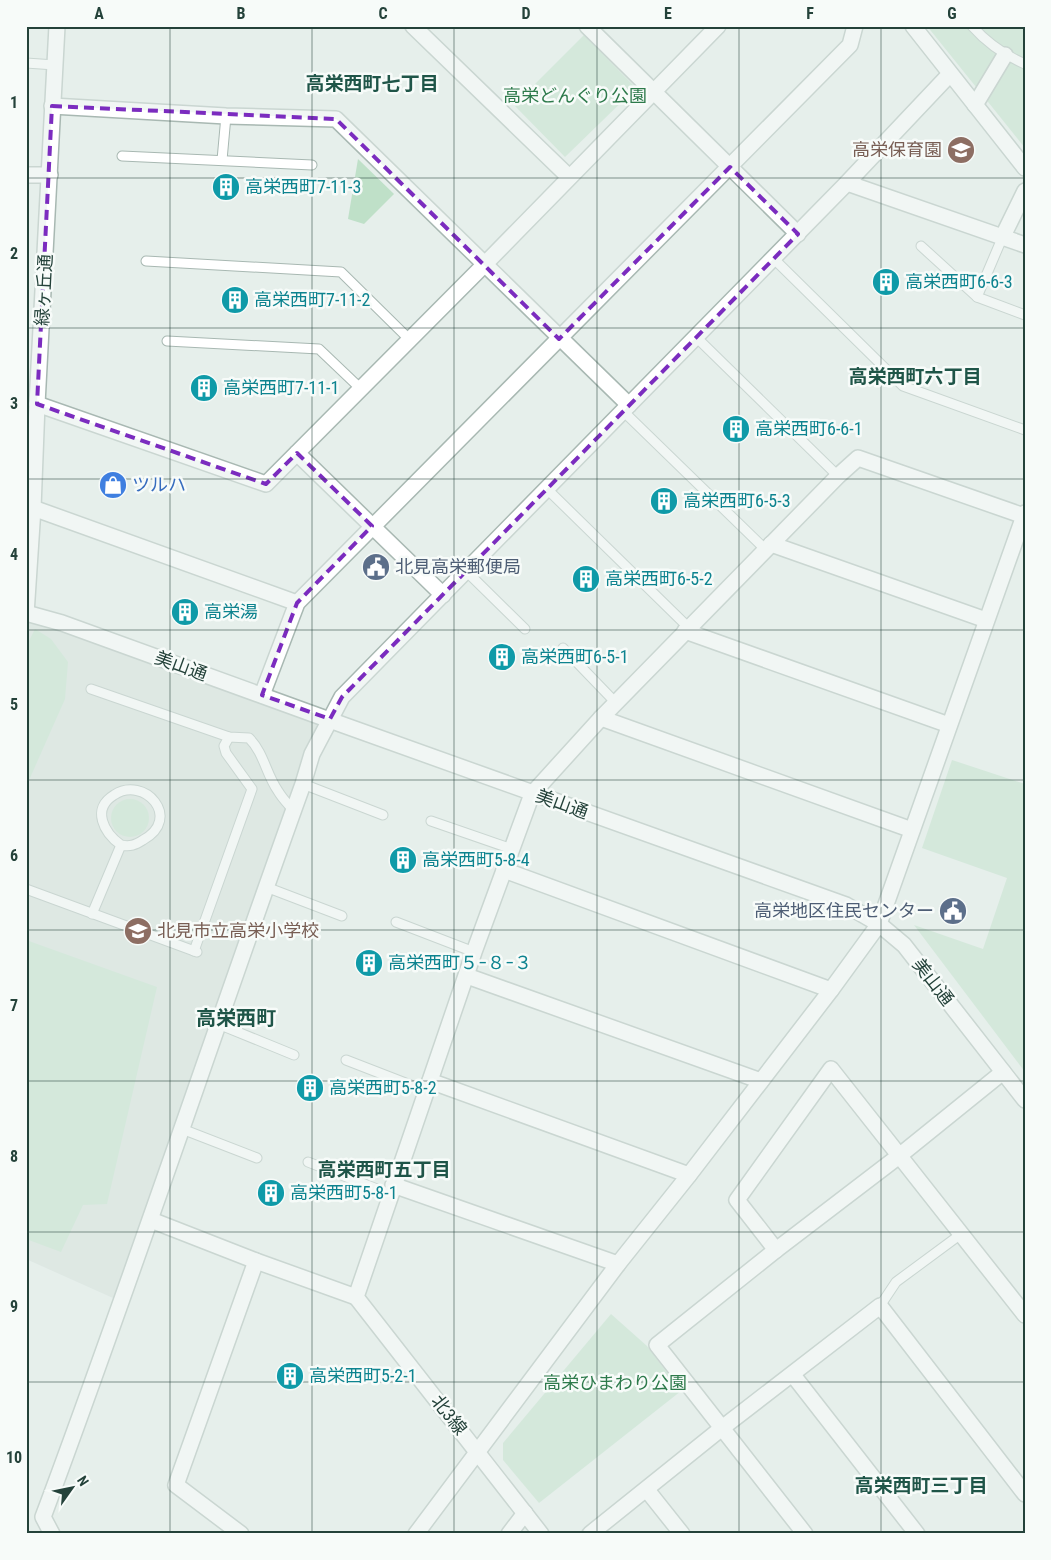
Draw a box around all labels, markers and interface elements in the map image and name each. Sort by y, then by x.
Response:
text: A [94,4,104,23]
text: B [237,4,246,23]
text: C [378,4,388,23]
text: D [521,4,531,23]
text: E [664,4,672,23]
text: F [806,4,814,23]
text: G [947,4,957,23]
district label: 高栄西町七丁目 [305,72,439,95]
park label: 高栄どんぐり公園 [503,85,647,106]
text: 1 [10,93,18,112]
school or university icon: 高栄保育園 [946,135,976,165]
place label: 高栄保育園 [852,139,942,160]
building icon: 高栄西町7-11-3 [211,172,241,202]
place label: 高栄西町7-11-3 [245,176,361,197]
text: 2 [10,244,18,263]
street label: 緑ヶ丘通 [31,253,56,326]
building icon: 高栄西町6-6-3 [871,267,901,297]
place label: 高栄西町6-6-3 [905,271,1013,292]
building icon: 高栄西町7-11-2 [220,285,250,315]
place label: 高栄西町7-11-2 [254,289,371,310]
district label: 高栄西町六丁目 [848,365,982,388]
building icon: 高栄西町7-11-1 [189,373,219,403]
place label: 高栄西町7-11-1 [223,377,339,398]
text: 3 [10,394,18,413]
building icon: 高栄西町6-6-1 [721,414,751,444]
place label: 高栄西町6-6-1 [755,418,863,439]
shop icon: ツルハ [98,470,128,500]
place label: ツルハ [132,474,186,495]
building icon: 高栄西町6-5-3 [649,486,679,516]
place label: 高栄西町6-5-3 [683,490,791,511]
text: 4 [10,545,18,564]
public building icon: 北見高栄郵便局 [361,552,391,582]
place label: 北見高栄郵便局 [395,556,521,577]
building icon: 高栄西町6-5-2 [571,564,601,594]
place label: 高栄西町6-5-2 [605,568,713,589]
building icon: 高栄湯 [170,597,200,627]
place label: 高栄湯 [204,601,258,622]
building icon: 高栄西町6-5-1 [487,642,517,672]
street label: 美山通 [152,646,210,685]
place label: 高栄西町6-5-1 [521,646,629,667]
text: 5 [10,695,18,714]
street label: 美山通 [533,784,591,823]
building icon: 高栄西町5-8-4 [388,845,418,875]
text: 6 [10,846,18,865]
place label: 高栄西町5-8-4 [422,849,530,870]
public building icon: 高栄地区住民センター [938,896,968,926]
place label: 高栄地区住民センター [754,900,934,921]
school or university icon: 北見市立高栄小学校 [123,916,153,946]
place label: 北見市立高栄小学校 [157,920,319,941]
building icon: 高栄西町５−８−３ [354,948,384,978]
place label: 高栄西町５−８−３ [388,952,532,973]
street label: 美山通 [908,954,958,1009]
text: 7 [10,996,18,1015]
district label: 高栄西町 [196,1006,276,1030]
building icon: 高栄西町5-8-2 [295,1073,325,1103]
place label: 高栄西町5-8-2 [329,1077,437,1098]
text: 8 [10,1147,18,1166]
district label: 高栄西町五丁目 [317,1158,451,1181]
building icon: 高栄西町5-8-1 [256,1178,286,1208]
place label: 高栄西町5-8-1 [290,1182,398,1203]
text: 9 [10,1297,18,1316]
building icon: 高栄西町5-2-1 [275,1361,305,1391]
place label: 高栄西町5-2-1 [309,1365,417,1386]
park label: 高栄ひまわり公園 [543,1372,687,1393]
street label: 北3線 [427,1391,471,1439]
text: 10 [6,1448,22,1467]
north arrow [48,1462,98,1512]
text: N [74,1473,92,1489]
district label: 高栄西町三丁目 [854,1474,988,1497]

